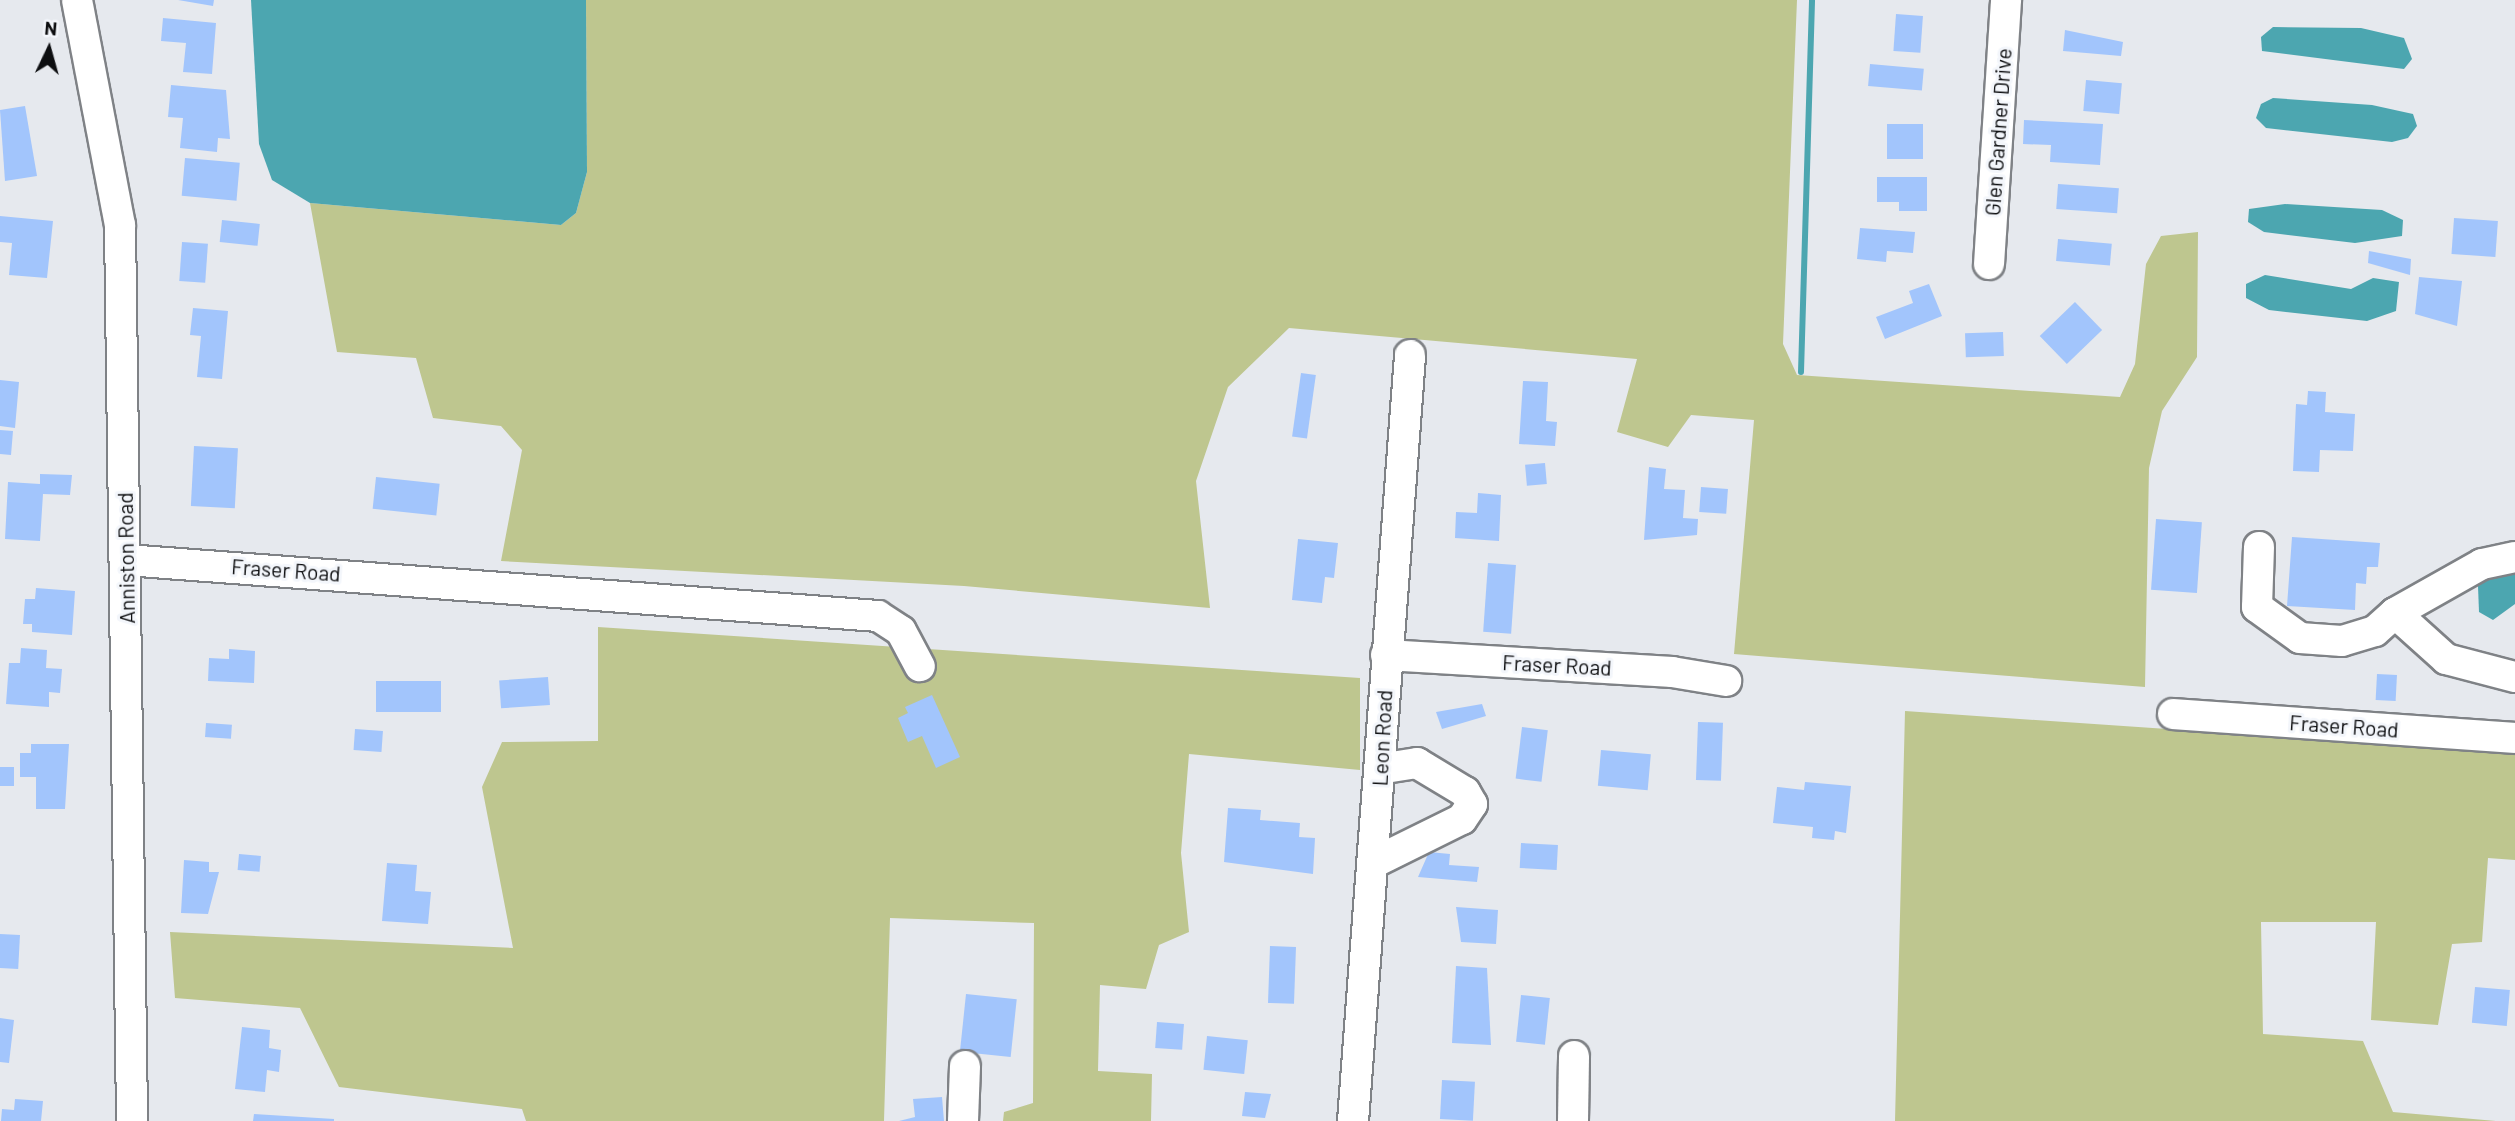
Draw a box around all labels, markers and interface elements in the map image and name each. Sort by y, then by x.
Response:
north arrow [14,14,84,84]
text: N [44,16,58,40]
street label: Glen Gardner Drive [1980,47,2016,217]
street label: Anniston Road [112,492,140,624]
street label: Fraser Road [230,554,342,586]
street label: Fraser Road [1502,650,1612,680]
street label: Leon Road [1367,689,1397,787]
street label: Fraser Road [2288,710,2400,742]

